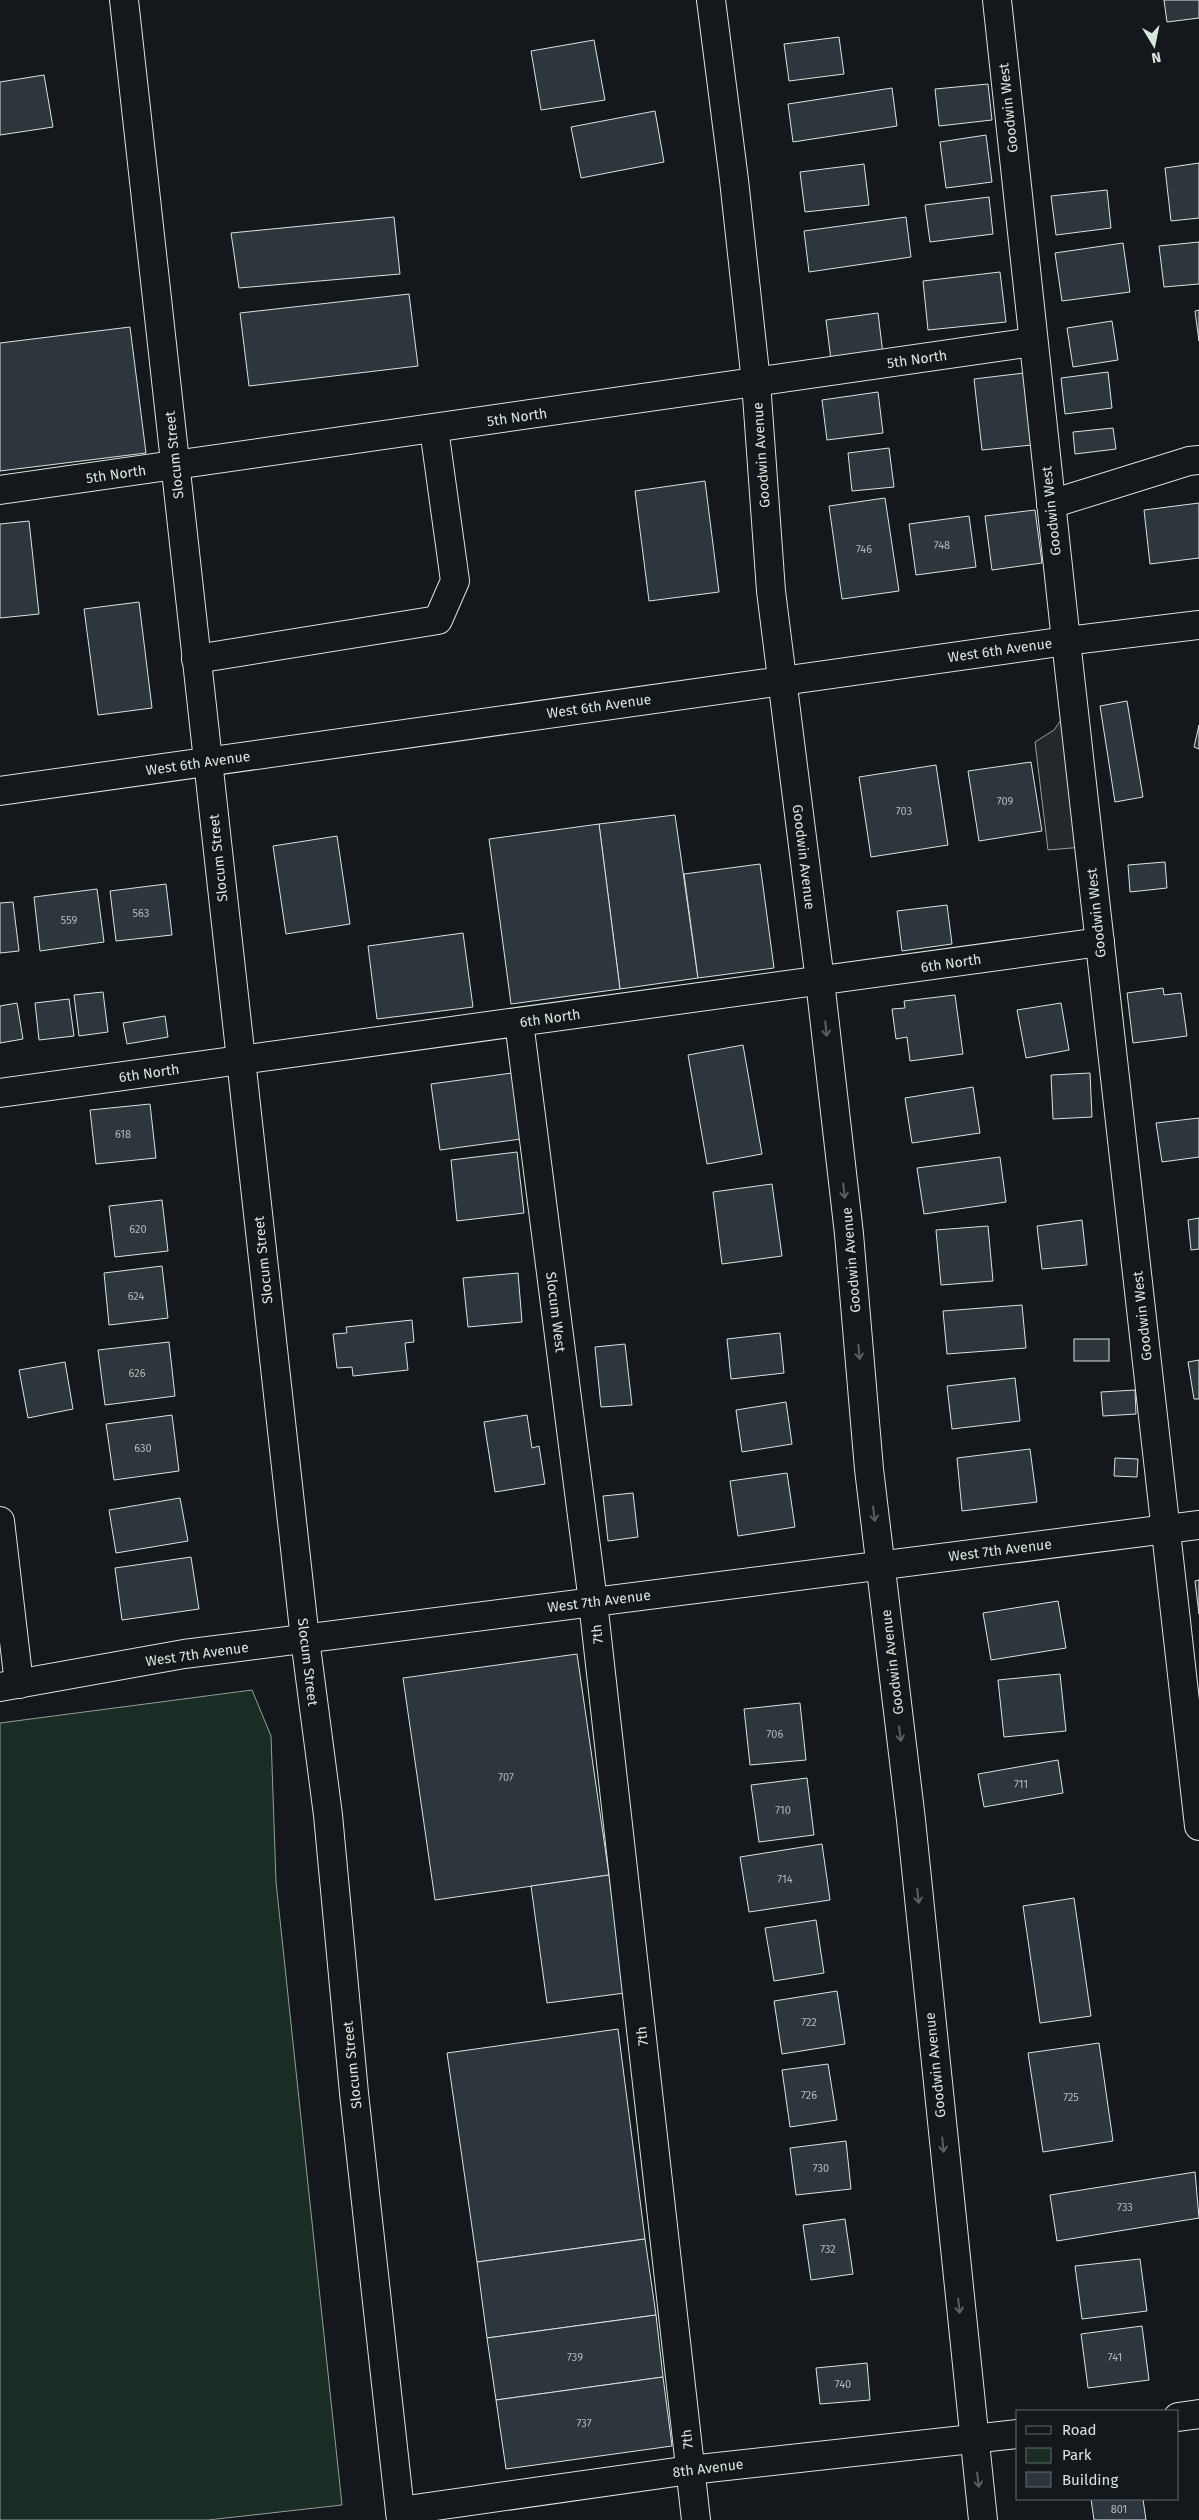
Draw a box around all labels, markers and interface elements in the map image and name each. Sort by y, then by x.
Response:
north arrow [1129,20,1179,70]
text: N [1150,48,1162,66]
street label: Goodwin West [995,61,1022,154]
street label: 5th North [886,347,948,372]
street label: Goodwin Avenue [749,402,774,508]
street label: 5th North [486,405,548,430]
street label: Slocum Street [161,409,188,500]
street label: 5th North [85,462,147,487]
street label: Goodwin West [1038,464,1065,557]
house number: 748 [934,539,950,552]
house number: 746 [856,543,872,556]
street label: West 6th Avenue [947,635,1053,666]
street label: West 6th Avenue [546,691,652,722]
street label: West 6th Avenue [145,748,251,779]
house number: 709 [997,795,1013,808]
street label: Goodwin Avenue [789,803,818,911]
house number: 703 [896,805,912,818]
street label: Slocum Street [205,812,232,903]
street label: Goodwin West [1083,866,1110,959]
house number: 563 [133,907,149,920]
house number: 559 [61,914,78,927]
street label: 6th North [920,951,982,976]
street label: 6th North [519,1006,581,1031]
one-way arrow [821,1021,831,1037]
street label: 6th North [118,1061,180,1086]
house number: 618 [115,1128,131,1141]
one-way arrow [839,1182,849,1198]
street label: Goodwin Avenue [838,1206,865,1313]
street label: Slocum Street [250,1214,277,1305]
house number: 620 [129,1223,147,1236]
street label: Goodwin West [1129,1269,1156,1362]
street label: Slocum West [542,1271,569,1354]
house number: 624 [128,1290,145,1303]
one-way arrow [854,1344,864,1360]
house number: 626 [128,1367,146,1380]
house number: 630 [134,1442,152,1455]
one-way arrow [869,1506,879,1522]
street label: West 7th Avenue [947,1536,1053,1565]
street label: West 7th Avenue [546,1587,652,1616]
street label: Goodwin Avenue [878,1608,907,1716]
street label: Slocum Street [294,1617,321,1708]
street label: 7th [588,1623,607,1645]
street label: West 7th Avenue [144,1639,250,1670]
one-way arrow [895,1726,905,1742]
house number: 706 [767,1728,784,1741]
house number: 707 [498,1771,514,1784]
house number: 711 [1014,1778,1028,1791]
house number: 710 [775,1804,791,1817]
house number: 714 [777,1873,793,1886]
one-way arrow [913,1888,923,1904]
street label: Goodwin Avenue [922,2011,949,2119]
house number: 722 [801,2016,817,2029]
street label: Slocum Street [339,2019,366,2110]
street label: 7th [633,2025,652,2047]
house number: 726 [801,2089,817,2102]
house number: 725 [1063,2091,1079,2104]
one-way arrow [938,2136,948,2152]
house number: 730 [813,2162,829,2175]
house number: 733 [1117,2201,1133,2214]
house number: 732 [820,2243,836,2256]
one-way arrow [954,2298,964,2314]
house number: 739 [567,2351,583,2364]
house number: 741 [1108,2351,1122,2364]
house number: 740 [835,2378,851,2391]
legend [1016,2410,1179,2500]
house number: 737 [576,2417,592,2430]
text: Road [1062,2421,1097,2439]
street label: 7th [678,2428,697,2450]
text: Park [1062,2446,1092,2464]
street label: 8th Avenue [672,2456,744,2481]
one-way arrow [973,2471,983,2487]
text: Building [1062,2471,1118,2489]
house number: 801 [1111,2503,1127,2516]

